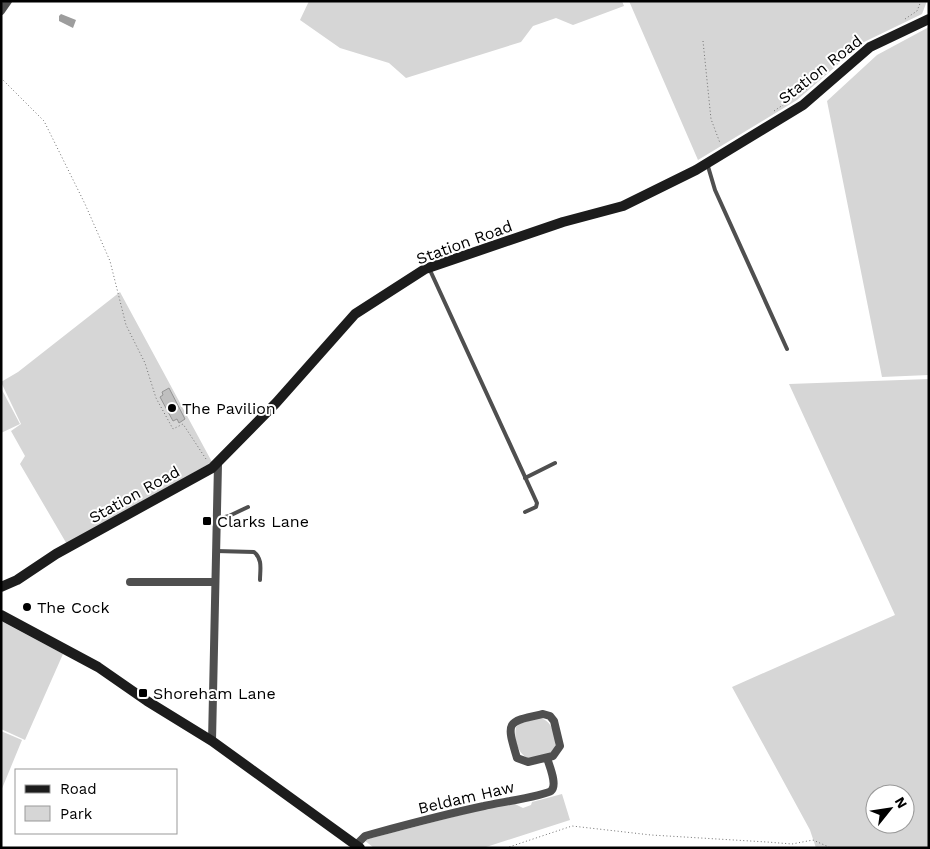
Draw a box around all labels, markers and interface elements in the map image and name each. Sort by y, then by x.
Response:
street label: Station Road [775,31,866,108]
street label: Station Road [414,216,515,269]
place label: The Pavilion [182,399,276,418]
marker: The Pavilion [166,402,178,414]
street label: Station Road [86,462,183,527]
place label: Clarks Lane [217,512,309,531]
marker: Clarks Lane [201,515,213,527]
place label: The Cock [37,598,110,617]
marker: The Cock [21,601,33,613]
place label: Shoreham Lane [153,684,276,703]
marker: Shoreham Lane [137,687,149,699]
legend [15,769,178,834]
street label: Beldam Haw [416,777,516,818]
text: Road [60,780,97,798]
north arrow [865,784,915,834]
text: N [892,794,911,811]
text: Park [60,805,93,823]

